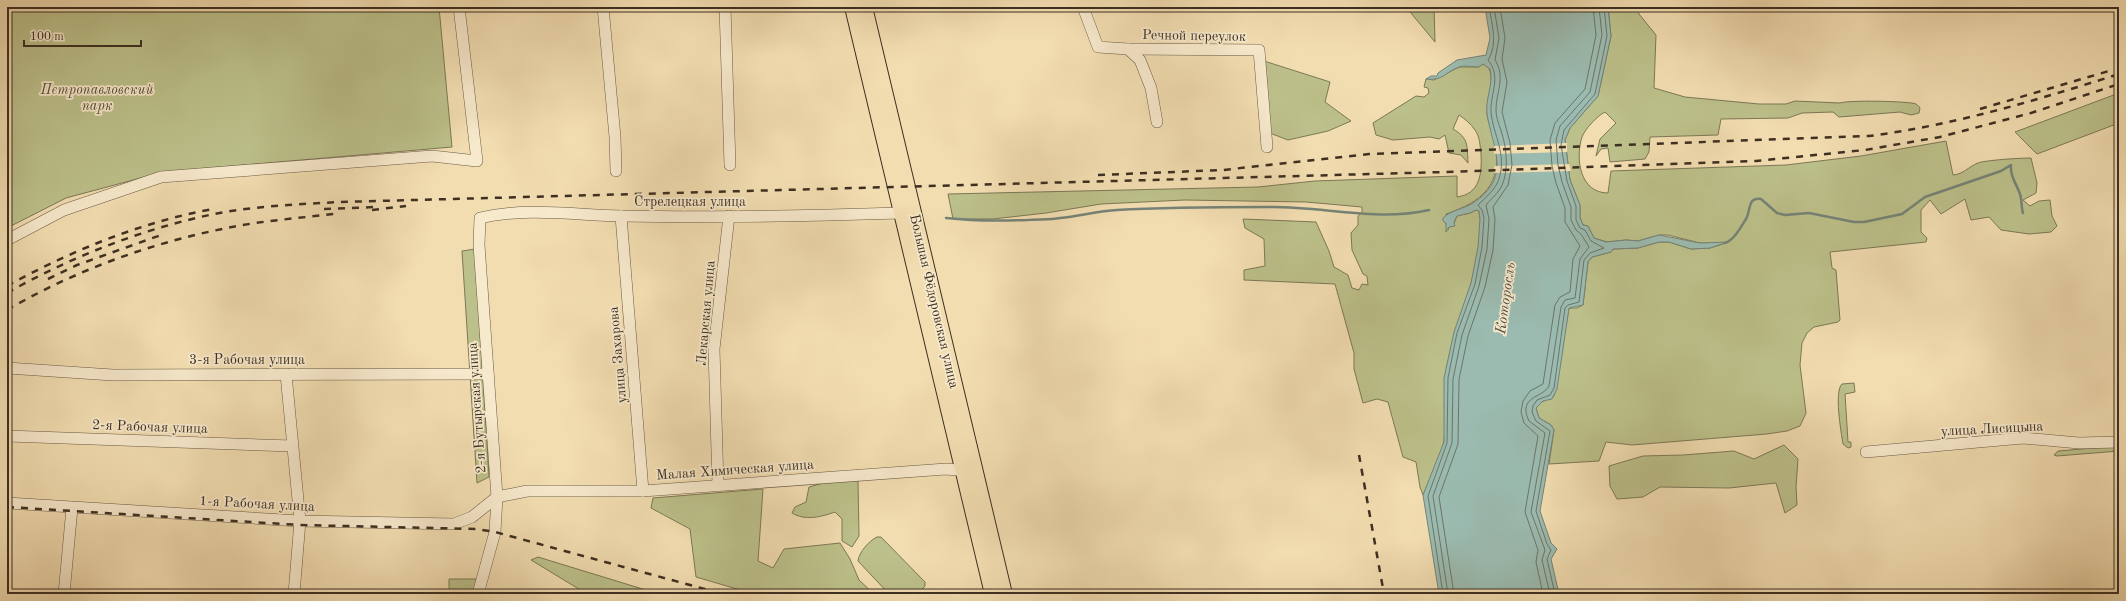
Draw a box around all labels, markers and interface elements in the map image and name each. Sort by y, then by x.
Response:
scale bar [24,22,141,48]
street label: Речной переулок [1142,28,1246,44]
text: 100 m [30,31,64,43]
park label: Петропавловский парк [40,83,153,114]
street label: Стрелецкая улица [634,195,746,209]
street label: Большая Фёдоровская улица [907,213,961,390]
street label: Лекарская улица [694,260,718,366]
water label: Которосль [1494,261,1519,336]
street label: улица Захарова [607,306,629,404]
street label: 2-я Бутырская улица [465,342,489,474]
street label: 3-я Рабочая улица [189,353,305,367]
street label: 2-я Рабочая улица [92,418,208,436]
street label: улица Лисицына [1940,419,2044,439]
street label: Малая Химическая улица [656,458,814,482]
street label: 1-я Рабочая улица [199,494,315,514]

